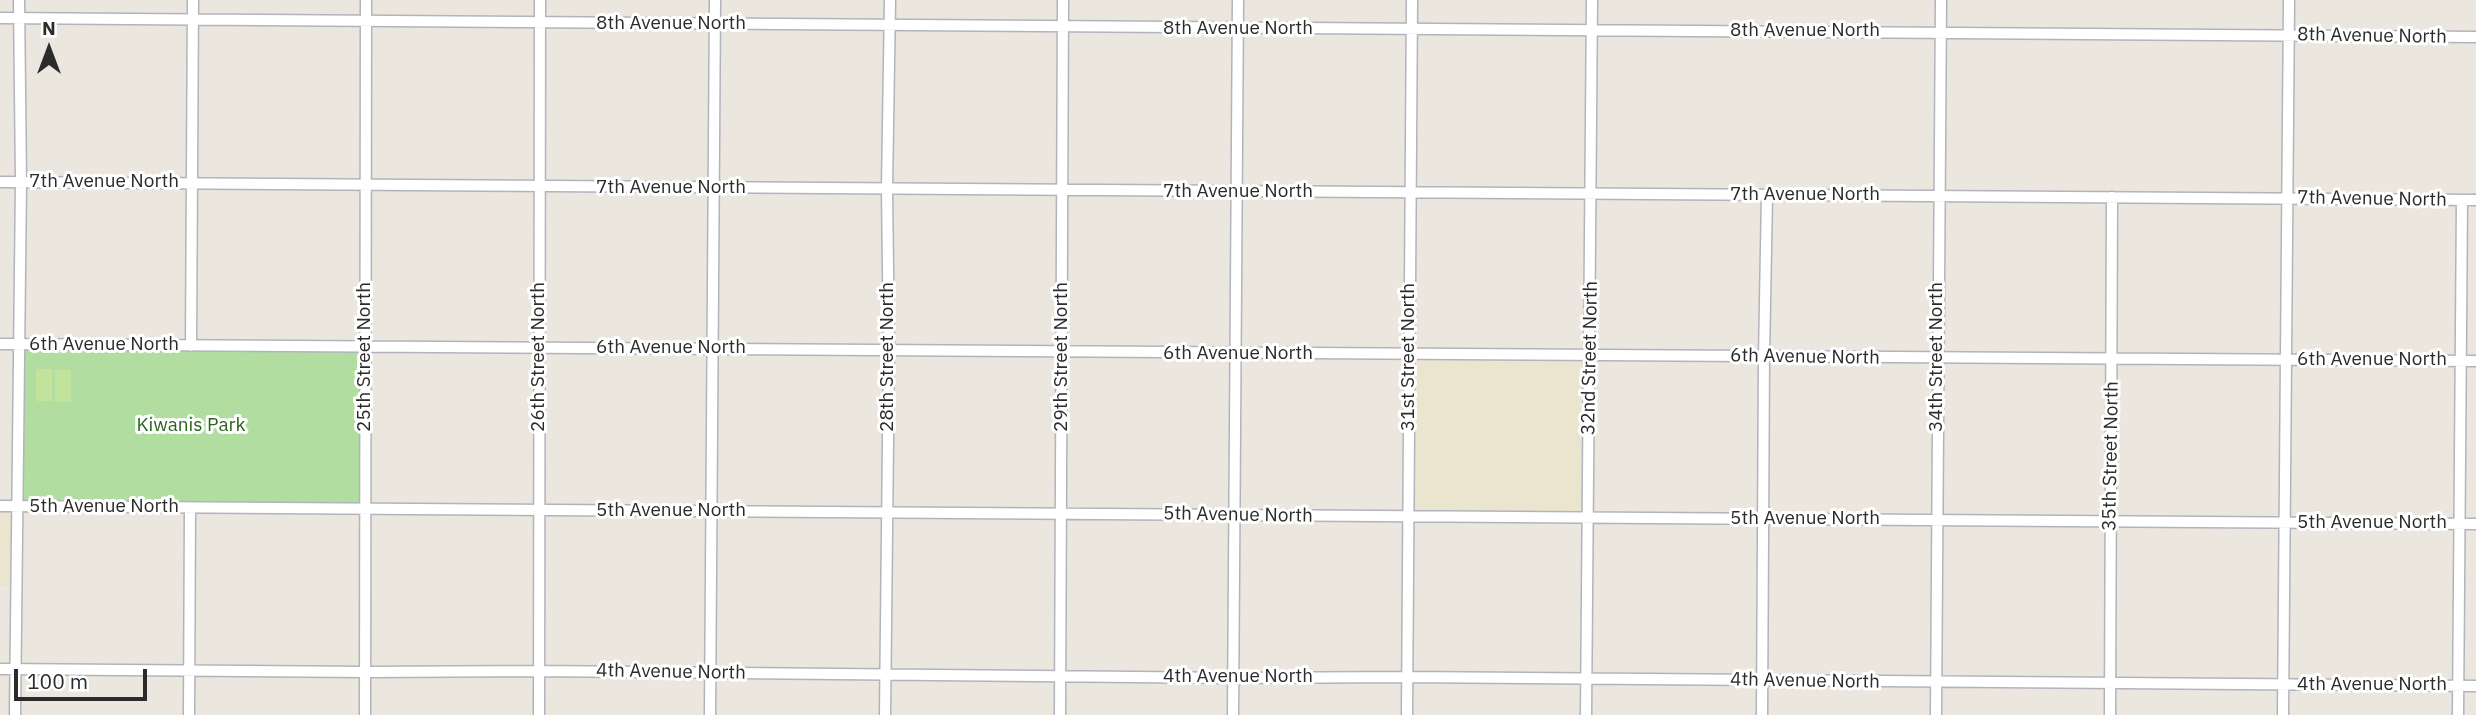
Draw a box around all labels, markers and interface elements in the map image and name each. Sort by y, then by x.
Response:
street label: 8th Avenue North [596,13,746,35]
north arrow [14,14,84,84]
text: N [42,16,56,40]
street label: 8th Avenue North [1163,18,1313,40]
street label: 8th Avenue North [1730,20,1880,42]
street label: 8th Avenue North [2297,23,2447,49]
street label: 7th Avenue North [29,171,179,193]
street label: 7th Avenue North [596,177,746,199]
street label: 7th Avenue North [1163,181,1313,203]
street label: 7th Avenue North [1730,184,1880,206]
street label: 7th Avenue North [2297,186,2447,212]
street label: 32nd Street North [1577,281,1603,435]
street label: 25th Street North [354,282,376,432]
street label: 26th Street North [528,282,550,432]
street label: 28th Street North [877,282,899,432]
street label: 29th Street North [1051,282,1073,432]
street label: 34th Street North [1926,282,1948,432]
street label: 31st Street North [1398,283,1420,431]
street label: 6th Avenue North [29,334,179,356]
street label: 6th Avenue North [596,337,746,359]
street label: 6th Avenue North [1163,343,1313,365]
street label: 6th Avenue North [1730,344,1880,370]
street label: 6th Avenue North [2297,349,2447,371]
street label: 35th Street North [2098,381,2124,531]
park label: Kiwanis Park [136,415,246,437]
street label: 5th Avenue North [29,496,179,518]
street label: 5th Avenue North [596,500,746,522]
street label: 5th Avenue North [1163,502,1313,528]
street label: 5th Avenue North [1730,508,1880,530]
street label: 5th Avenue North [2297,512,2447,534]
scale bar [18,656,150,700]
street label: 4th Avenue North [596,659,746,685]
street label: 4th Avenue North [1163,666,1313,688]
text: 100 m [27,667,88,695]
street label: 4th Avenue North [1730,668,1880,694]
street label: 4th Avenue North [2297,674,2447,696]

